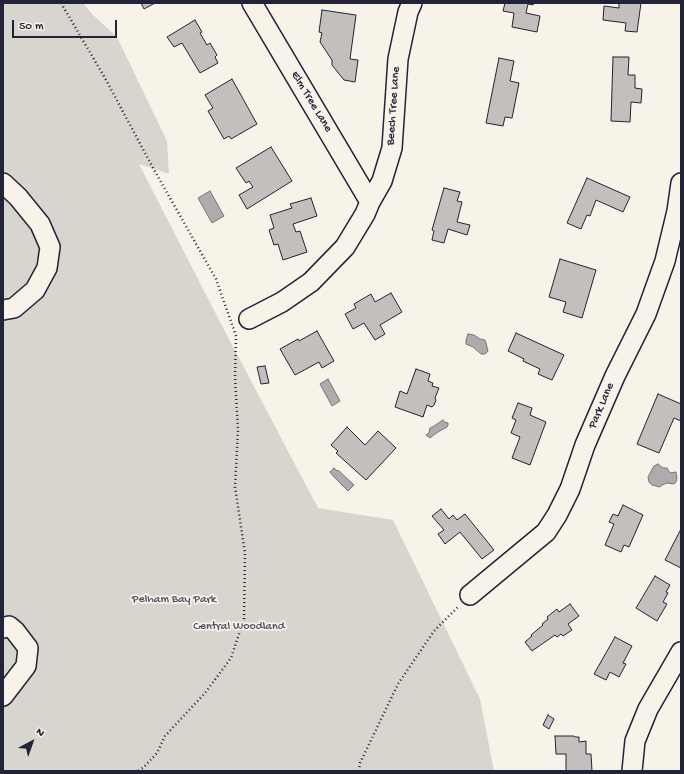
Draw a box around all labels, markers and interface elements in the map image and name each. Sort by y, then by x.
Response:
scale bar [14,12,119,38]
text: 50 m [19,20,44,34]
street label: Beech Tree Lane [384,66,404,146]
street label: Elm Tree Lane [287,69,335,135]
street label: Park Lane [586,381,618,431]
park label: Pelham Bay Park [132,593,216,607]
park label: Central Woodland [193,620,285,634]
north arrow [12,722,52,762]
text: N [33,726,47,740]

